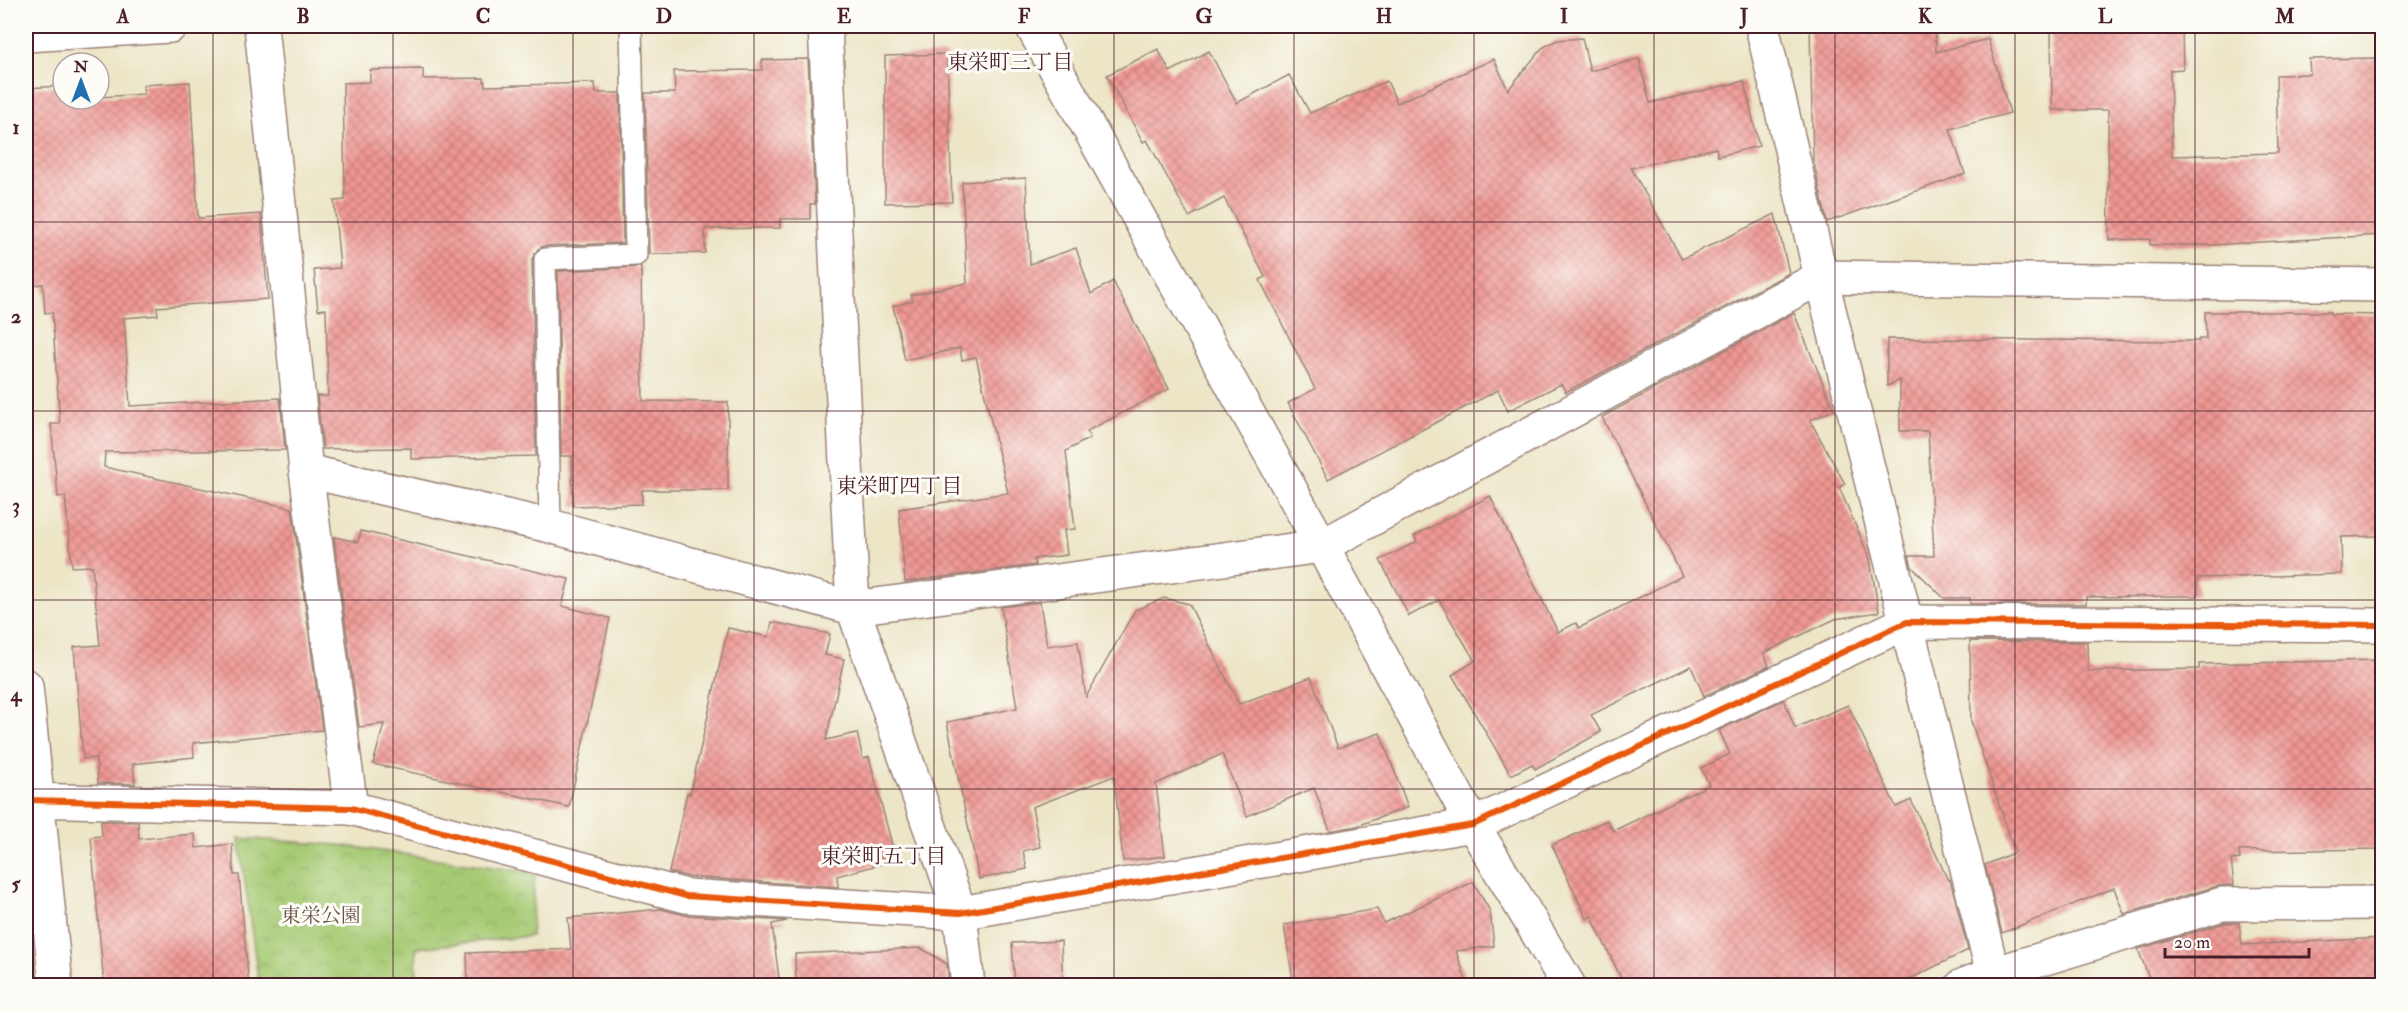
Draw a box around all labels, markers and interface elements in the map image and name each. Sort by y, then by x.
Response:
text: A [116,4,130,29]
text: B [296,4,310,29]
text: C [476,4,490,29]
text: D [656,4,672,29]
text: E [837,4,852,29]
text: F [1018,4,1031,29]
text: G [1196,4,1213,29]
text: H [1376,4,1392,29]
text: I [1560,4,1568,29]
text: J [1739,4,1748,29]
text: K [1918,4,1933,29]
text: L [2098,4,2113,29]
text: M [2274,4,2295,29]
district label: 東栄町三丁目 [947,49,1073,76]
north arrow [51,51,111,111]
text: N [73,57,89,77]
text: 1 [12,115,20,140]
text: 2 [11,304,21,329]
district label: 東栄町四丁目 [836,473,962,500]
text: 3 [12,493,20,518]
text: 4 [10,682,23,707]
district label: 東栄町五丁目 [820,843,946,870]
text: 5 [12,871,22,896]
park label: 東栄公園 [281,903,361,928]
scale bar [2165,921,2309,959]
text: 20 m [2174,931,2210,954]

